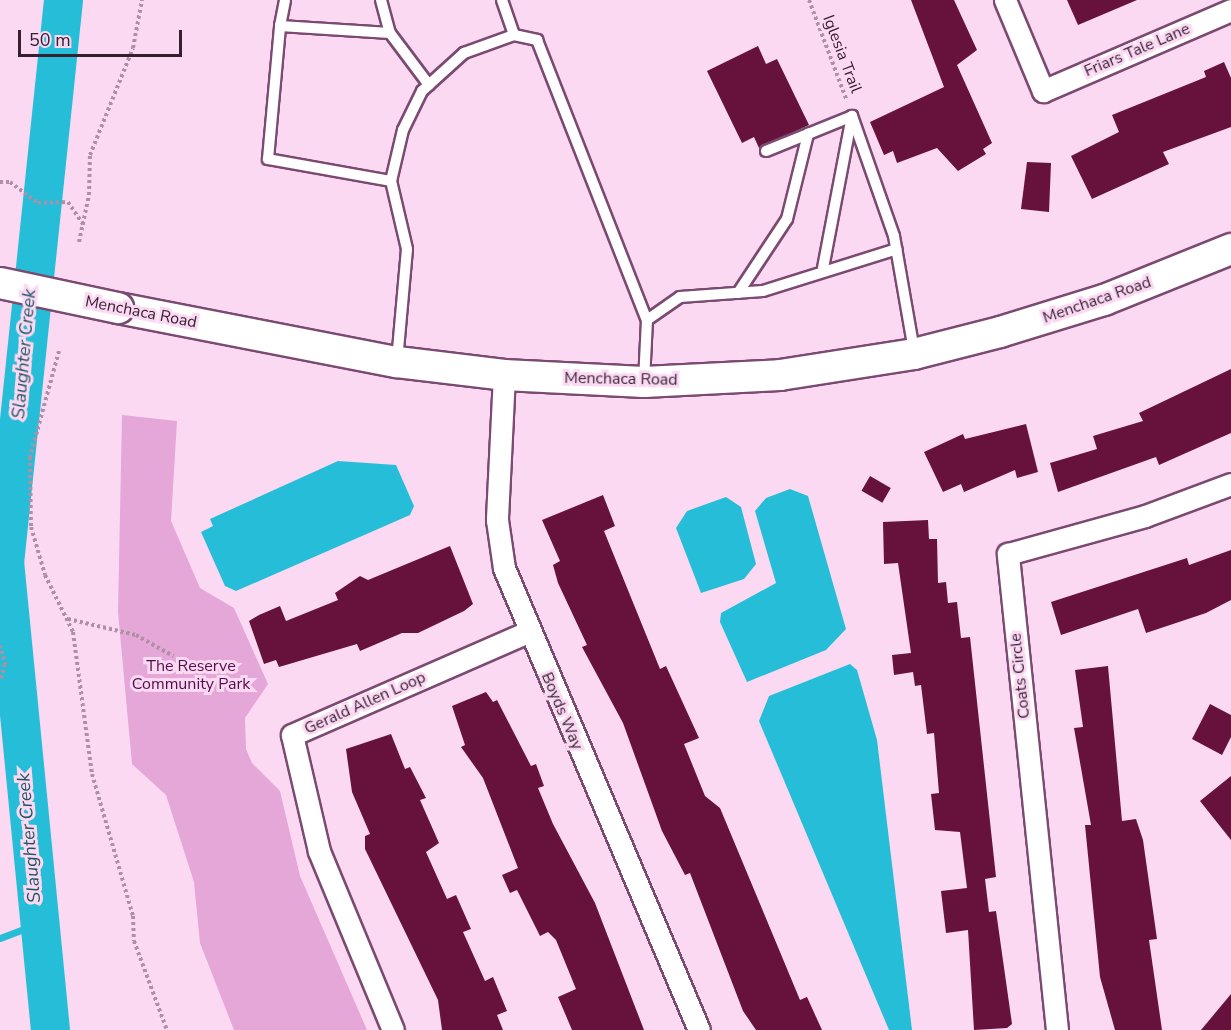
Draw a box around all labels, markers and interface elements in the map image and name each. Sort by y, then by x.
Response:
street label: Iglesia Trail [818,12,866,96]
scale bar [21,18,184,56]
street label: Friars Tale Lane [1081,19,1193,81]
text: 50 m [29,28,71,52]
street label: Menchaca Road [1040,272,1154,328]
water label: Slaughter Creek [8,288,40,420]
street label: Menchaca Road [84,292,198,332]
street label: Menchaca Road [564,368,678,390]
street label: Coats Circle [1006,632,1034,720]
park label: The Reserve Community Park [132,656,250,694]
street label: Gerald Allen Loop [301,668,429,738]
street label: Boyds Way [537,669,587,753]
water label: Slaughter Creek [13,772,45,904]

